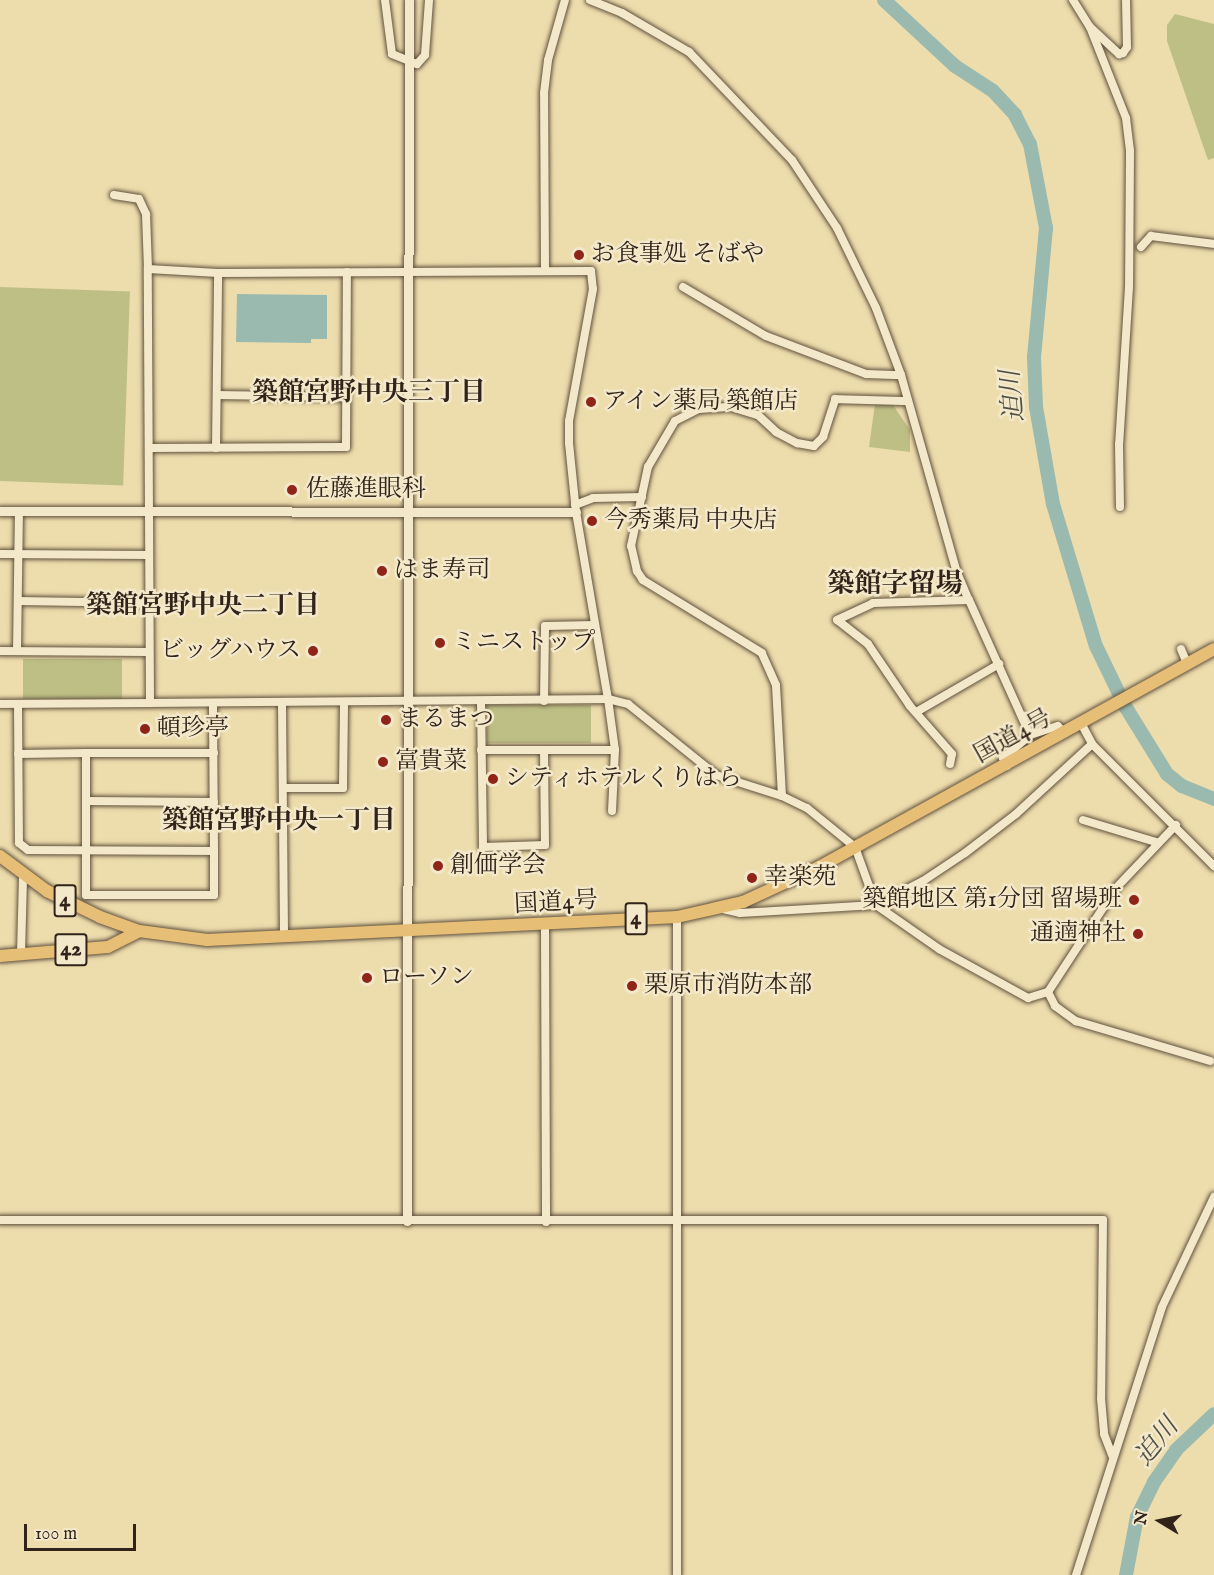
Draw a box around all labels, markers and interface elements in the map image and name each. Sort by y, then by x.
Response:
place label: お食事処 そばや [591,241,764,269]
marker: お食事処 そばや [572,248,586,262]
water label: 迫川 [995,369,1031,423]
district label: 築館宮野中央三丁目 [252,377,486,409]
place label: アイン薬局 築館店 [603,388,800,416]
marker: アイン薬局 築館店 [584,395,598,409]
place label: 佐藤進眼科 [306,476,426,504]
marker: 佐藤進眼科 [283,481,301,499]
place label: 今秀薬局 中央店 [604,507,777,535]
marker: 今秀薬局 中央店 [585,514,599,528]
place label: はま寿司 [394,557,490,585]
marker: はま寿司 [375,564,389,578]
district label: 築館字留場 [828,570,962,602]
district label: 築館宮野中央二丁目 [86,590,320,622]
place label: ミニストップ [452,629,596,657]
marker: ミニストップ [433,636,447,650]
place label: ビッグハウス [157,637,301,665]
marker: ビッグハウス [306,644,320,658]
street label: 国道4号 [969,704,1057,770]
place label: まるまつ [398,706,494,734]
marker: まるまつ [379,713,393,727]
place label: 頓珍亭 [157,715,229,743]
marker: 頓珍亭 [138,722,152,736]
place label: 富貴菜 [395,748,467,776]
marker: 富貴菜 [376,755,390,769]
place label: シティホテルくりはら [505,765,745,793]
marker: シティホテルくりはら [486,772,500,786]
district label: 築館宮野中央一丁目 [162,805,396,837]
place label: 創価学会 [450,852,546,880]
marker: 創価学会 [431,859,445,873]
place label: 幸楽苑 [764,864,836,892]
marker: 幸楽苑 [745,871,759,885]
road number: 4 [53,882,77,920]
street label: 国道4号 [513,886,599,920]
place label: 築館地区 第1分団 留場班 [863,886,1122,914]
marker: 築館地区 第1分団 留場班 [1127,893,1141,907]
road number: 4 [624,900,648,938]
place label: 通遖神社 [1030,920,1126,948]
marker: 通遖神社 [1131,927,1145,941]
road number: 42 [53,931,89,969]
place label: ローソン [379,964,475,992]
marker: ローソン [360,971,374,985]
place label: 栗原市消防本部 [644,972,812,1000]
marker: 栗原市消防本部 [625,979,639,993]
water label: 迫川 [1129,1412,1185,1472]
north arrow [1130,1491,1190,1551]
text: N [1131,1509,1153,1526]
scale bar [27,1512,140,1550]
text: 100 m [35,1523,77,1546]

